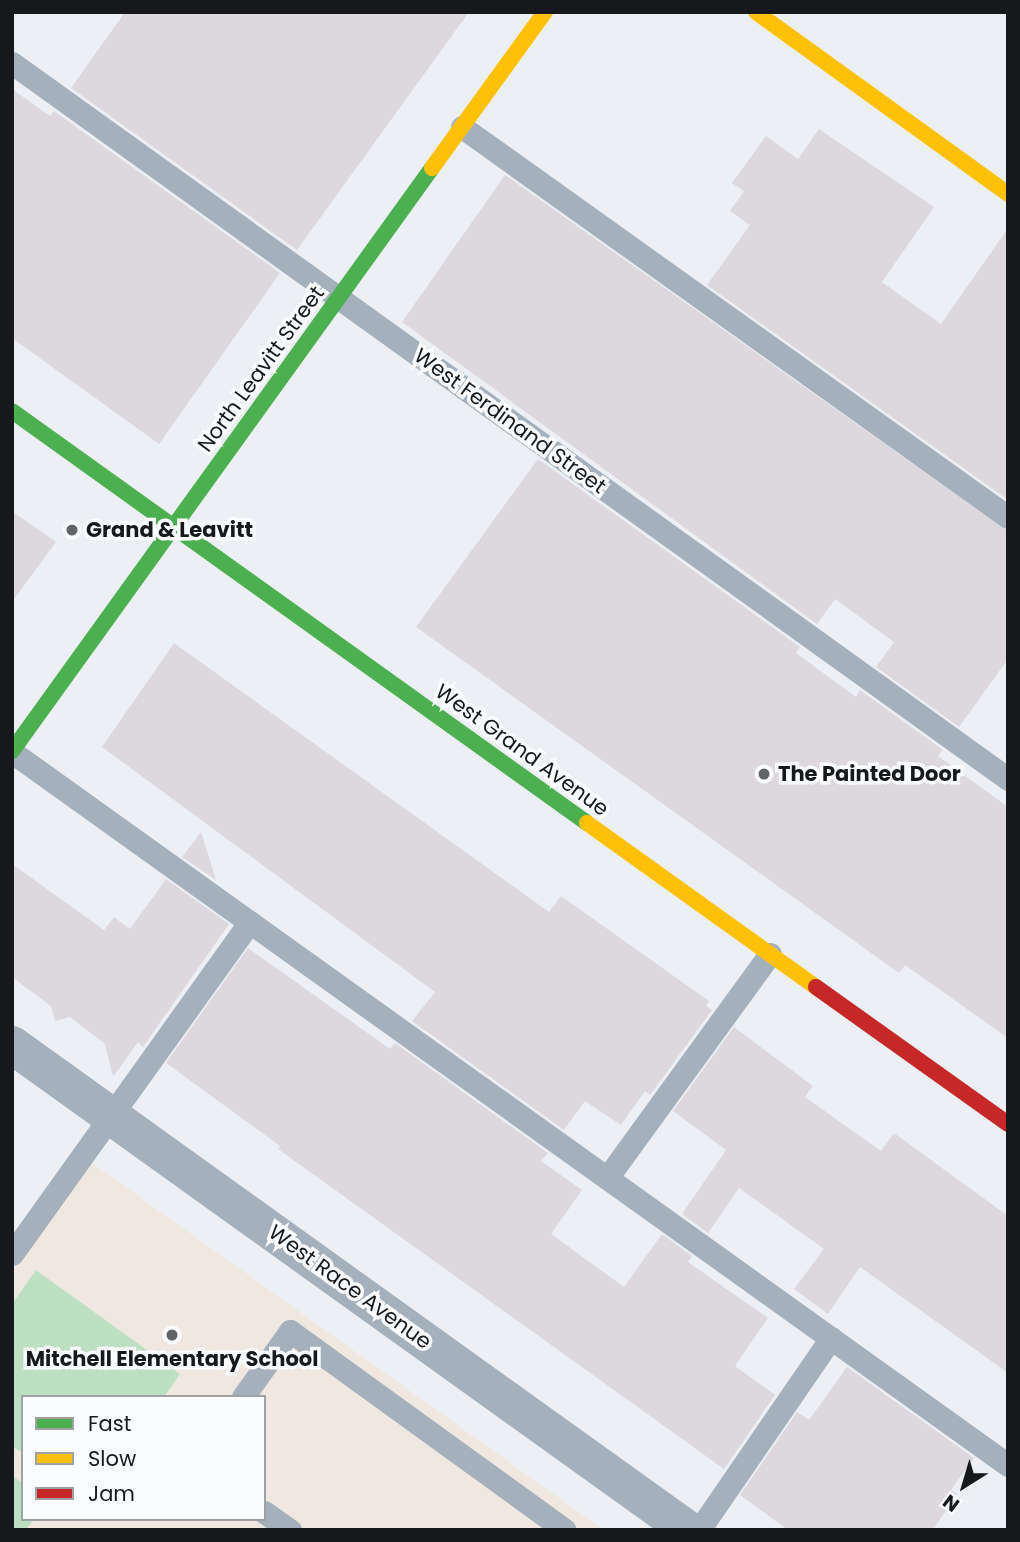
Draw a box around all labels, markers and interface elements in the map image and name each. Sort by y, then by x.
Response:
street label: North Leavitt Street [193,281,329,457]
street label: West Ferdinand Street [409,343,611,499]
place label: Grand & Leavitt [86,517,253,543]
marker: Grand & Leavitt [64,522,80,538]
street label: West Grand Avenue [430,679,614,821]
place label: The Painted Door [778,761,961,787]
marker: The Painted Door [756,766,772,782]
street label: West Race Avenue [264,1220,436,1354]
marker: Mitchell Elementary School [164,1327,180,1343]
place label: Mitchell Elementary School [26,1346,318,1372]
legend [21,1395,266,1521]
text: Fast [88,1409,131,1438]
text: Slow [88,1444,136,1473]
north arrow [929,1451,999,1521]
text: Jam [88,1479,135,1508]
text: N [937,1488,965,1518]

